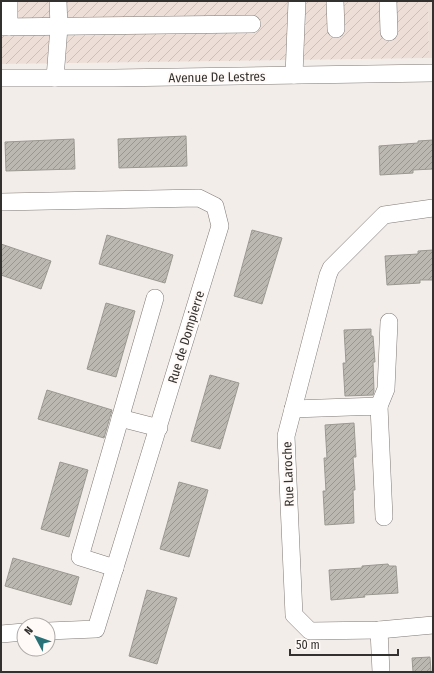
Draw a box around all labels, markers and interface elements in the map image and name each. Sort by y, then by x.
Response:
street label: Avenue De Lestres [168,69,266,85]
street label: Rue de Dompierre [165,289,207,385]
street label: Rue Laroche [279,441,297,507]
north arrow [16,617,56,657]
text: N [22,624,36,638]
scale bar [290,631,398,657]
text: 50 m [296,638,320,652]

